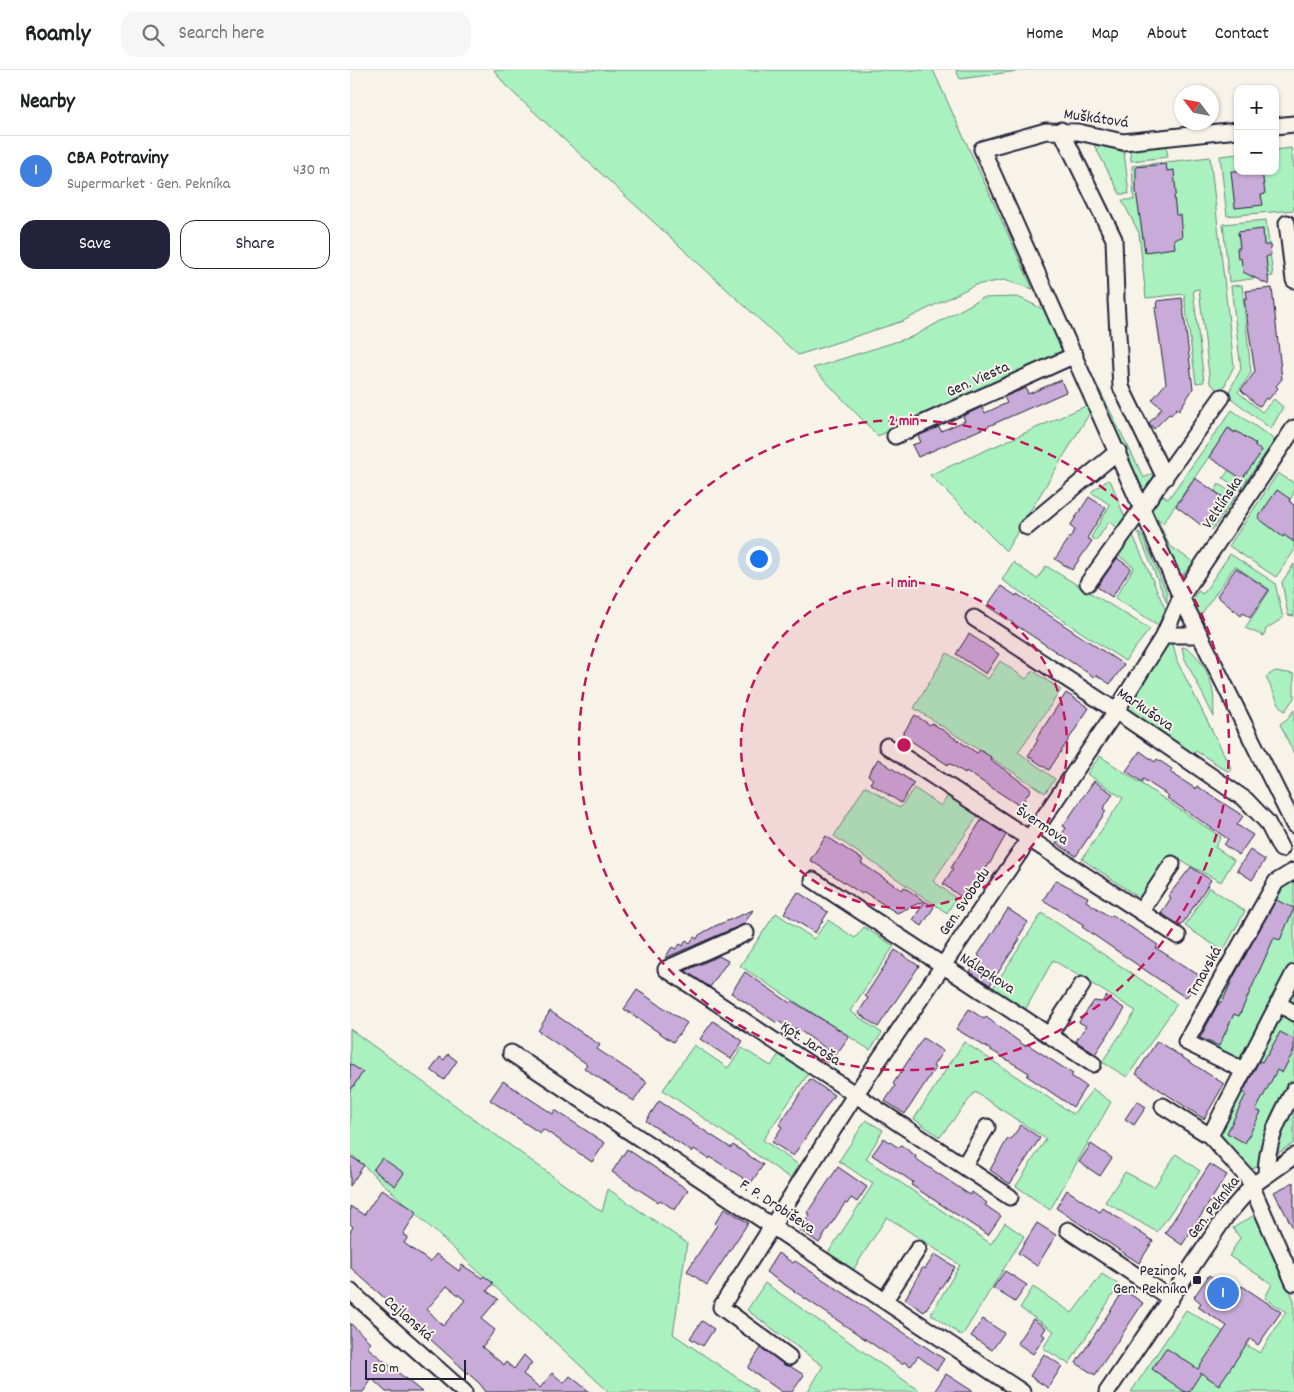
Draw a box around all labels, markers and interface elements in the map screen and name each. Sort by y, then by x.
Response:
search box [121,12,471,57]
text: Roamly [25,18,91,52]
icon: search [139,21,167,49]
text: Search here [179,21,264,48]
text: Home [1026,22,1063,47]
text: Map [1091,22,1119,47]
text: About [1147,22,1187,47]
text: Contact [1215,22,1269,47]
north arrow [1174,85,1219,130]
map controls [1234,85,1279,175]
button: + [1234,85,1279,130]
text: Nearby [20,88,75,118]
street label: Muškátová [1062,103,1130,135]
button: − [1234,130,1279,175]
text: CBA Potraviny [67,146,168,173]
text: 1 [34,159,38,182]
text: 430 m [293,159,330,182]
text: Supermarket · Gen. Pekníka [67,173,230,196]
button: Save [20,220,170,269]
button: Share [180,220,330,269]
street label: Gen. Viesta [943,356,1014,404]
text: 2 min [889,411,919,433]
street label: Veltlínska [1197,472,1249,534]
your location [746,546,772,572]
text: 1 min [891,573,917,595]
street label: Markušova [1112,682,1179,738]
centre of rings [895,736,913,754]
street label: Švermova [1011,800,1073,852]
street label: Gen. Svobodu [934,863,996,941]
street label: Trnavská [1182,942,1228,1002]
street label: Nálepkova [955,947,1020,1001]
street label: Kpt. Jaroša [775,1016,845,1072]
street label: Gen. Pekníka [1182,1171,1246,1244]
street label: F. P. Drobiševa [735,1174,820,1240]
place label: Pezinok, Gen. Pekníka [1113,1260,1187,1301]
marker: Pezinok, Gen. Pekníka [1191,1274,1203,1286]
pin: 1 [1207,1274,1239,1312]
street label: Cajlanská [378,1291,438,1347]
scale bar [365,1357,466,1380]
text: 50 m [372,1359,399,1379]

